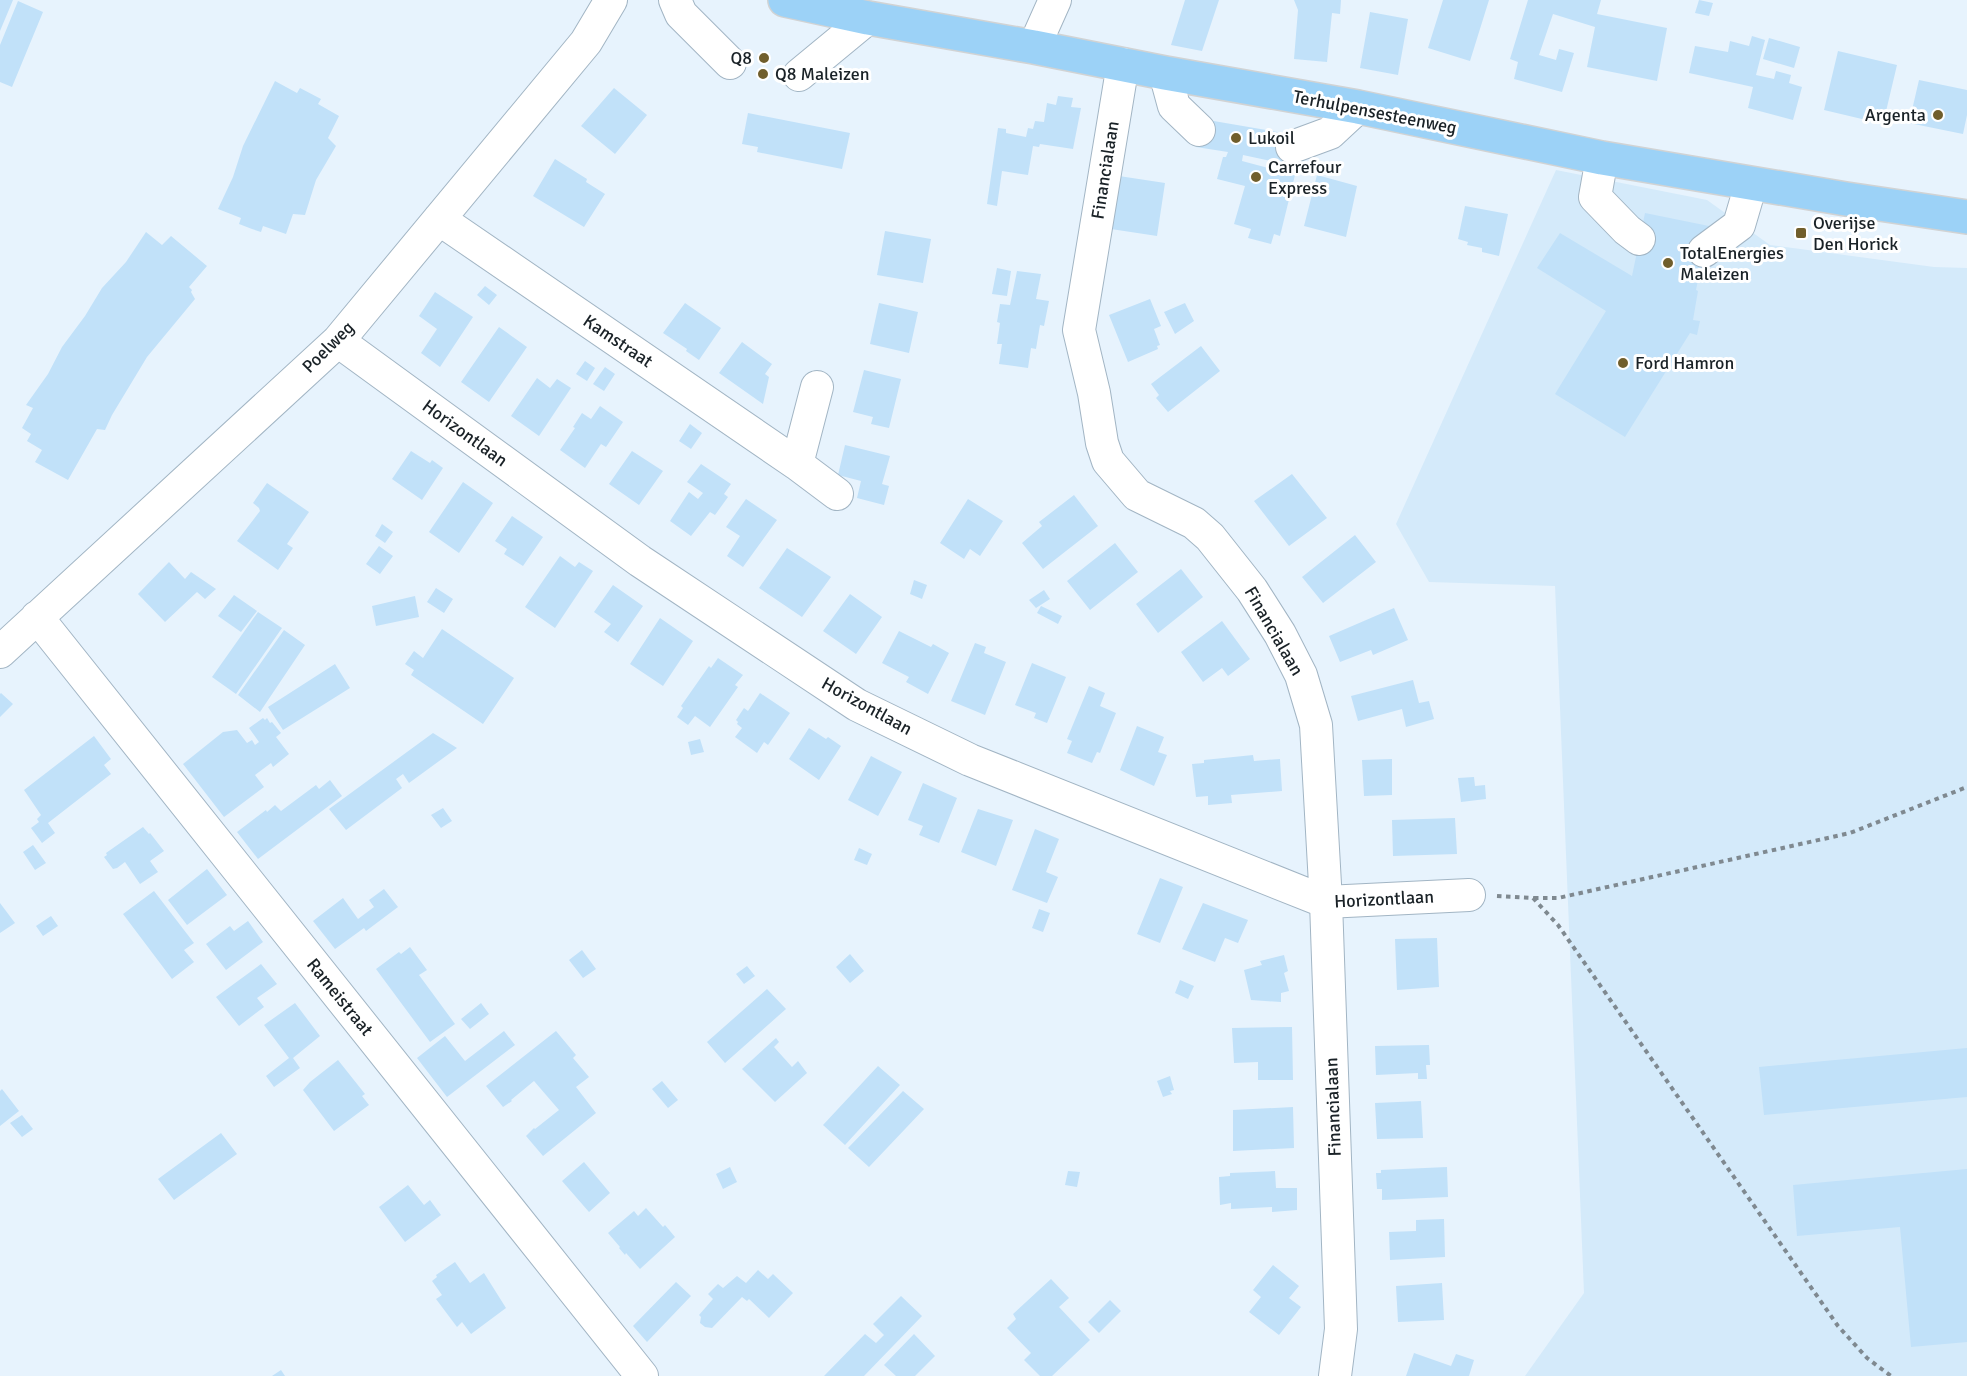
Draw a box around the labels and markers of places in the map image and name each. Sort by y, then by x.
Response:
place label: Q8 [731,47,752,69]
marker: Q8 [757,51,771,65]
place label: Q8 Maleizen [775,63,870,85]
marker: Q8 Maleizen [756,67,770,81]
place label: Argenta [1865,104,1926,126]
marker: Argenta [1931,108,1945,122]
place label: Lukoil [1248,127,1295,149]
marker: Lukoil [1229,131,1243,145]
place label: Carrefour Express [1268,156,1342,199]
marker: Carrefour Express [1249,170,1263,184]
place label: Overijse Den Horick [1813,212,1898,255]
marker: Overijse Den Horick [1794,226,1808,240]
place label: TotalEnergies Maleizen [1680,242,1784,285]
marker: TotalEnergies Maleizen [1661,256,1675,270]
place label: Ford Hamron [1635,352,1734,374]
marker: Ford Hamron [1616,356,1630,370]

